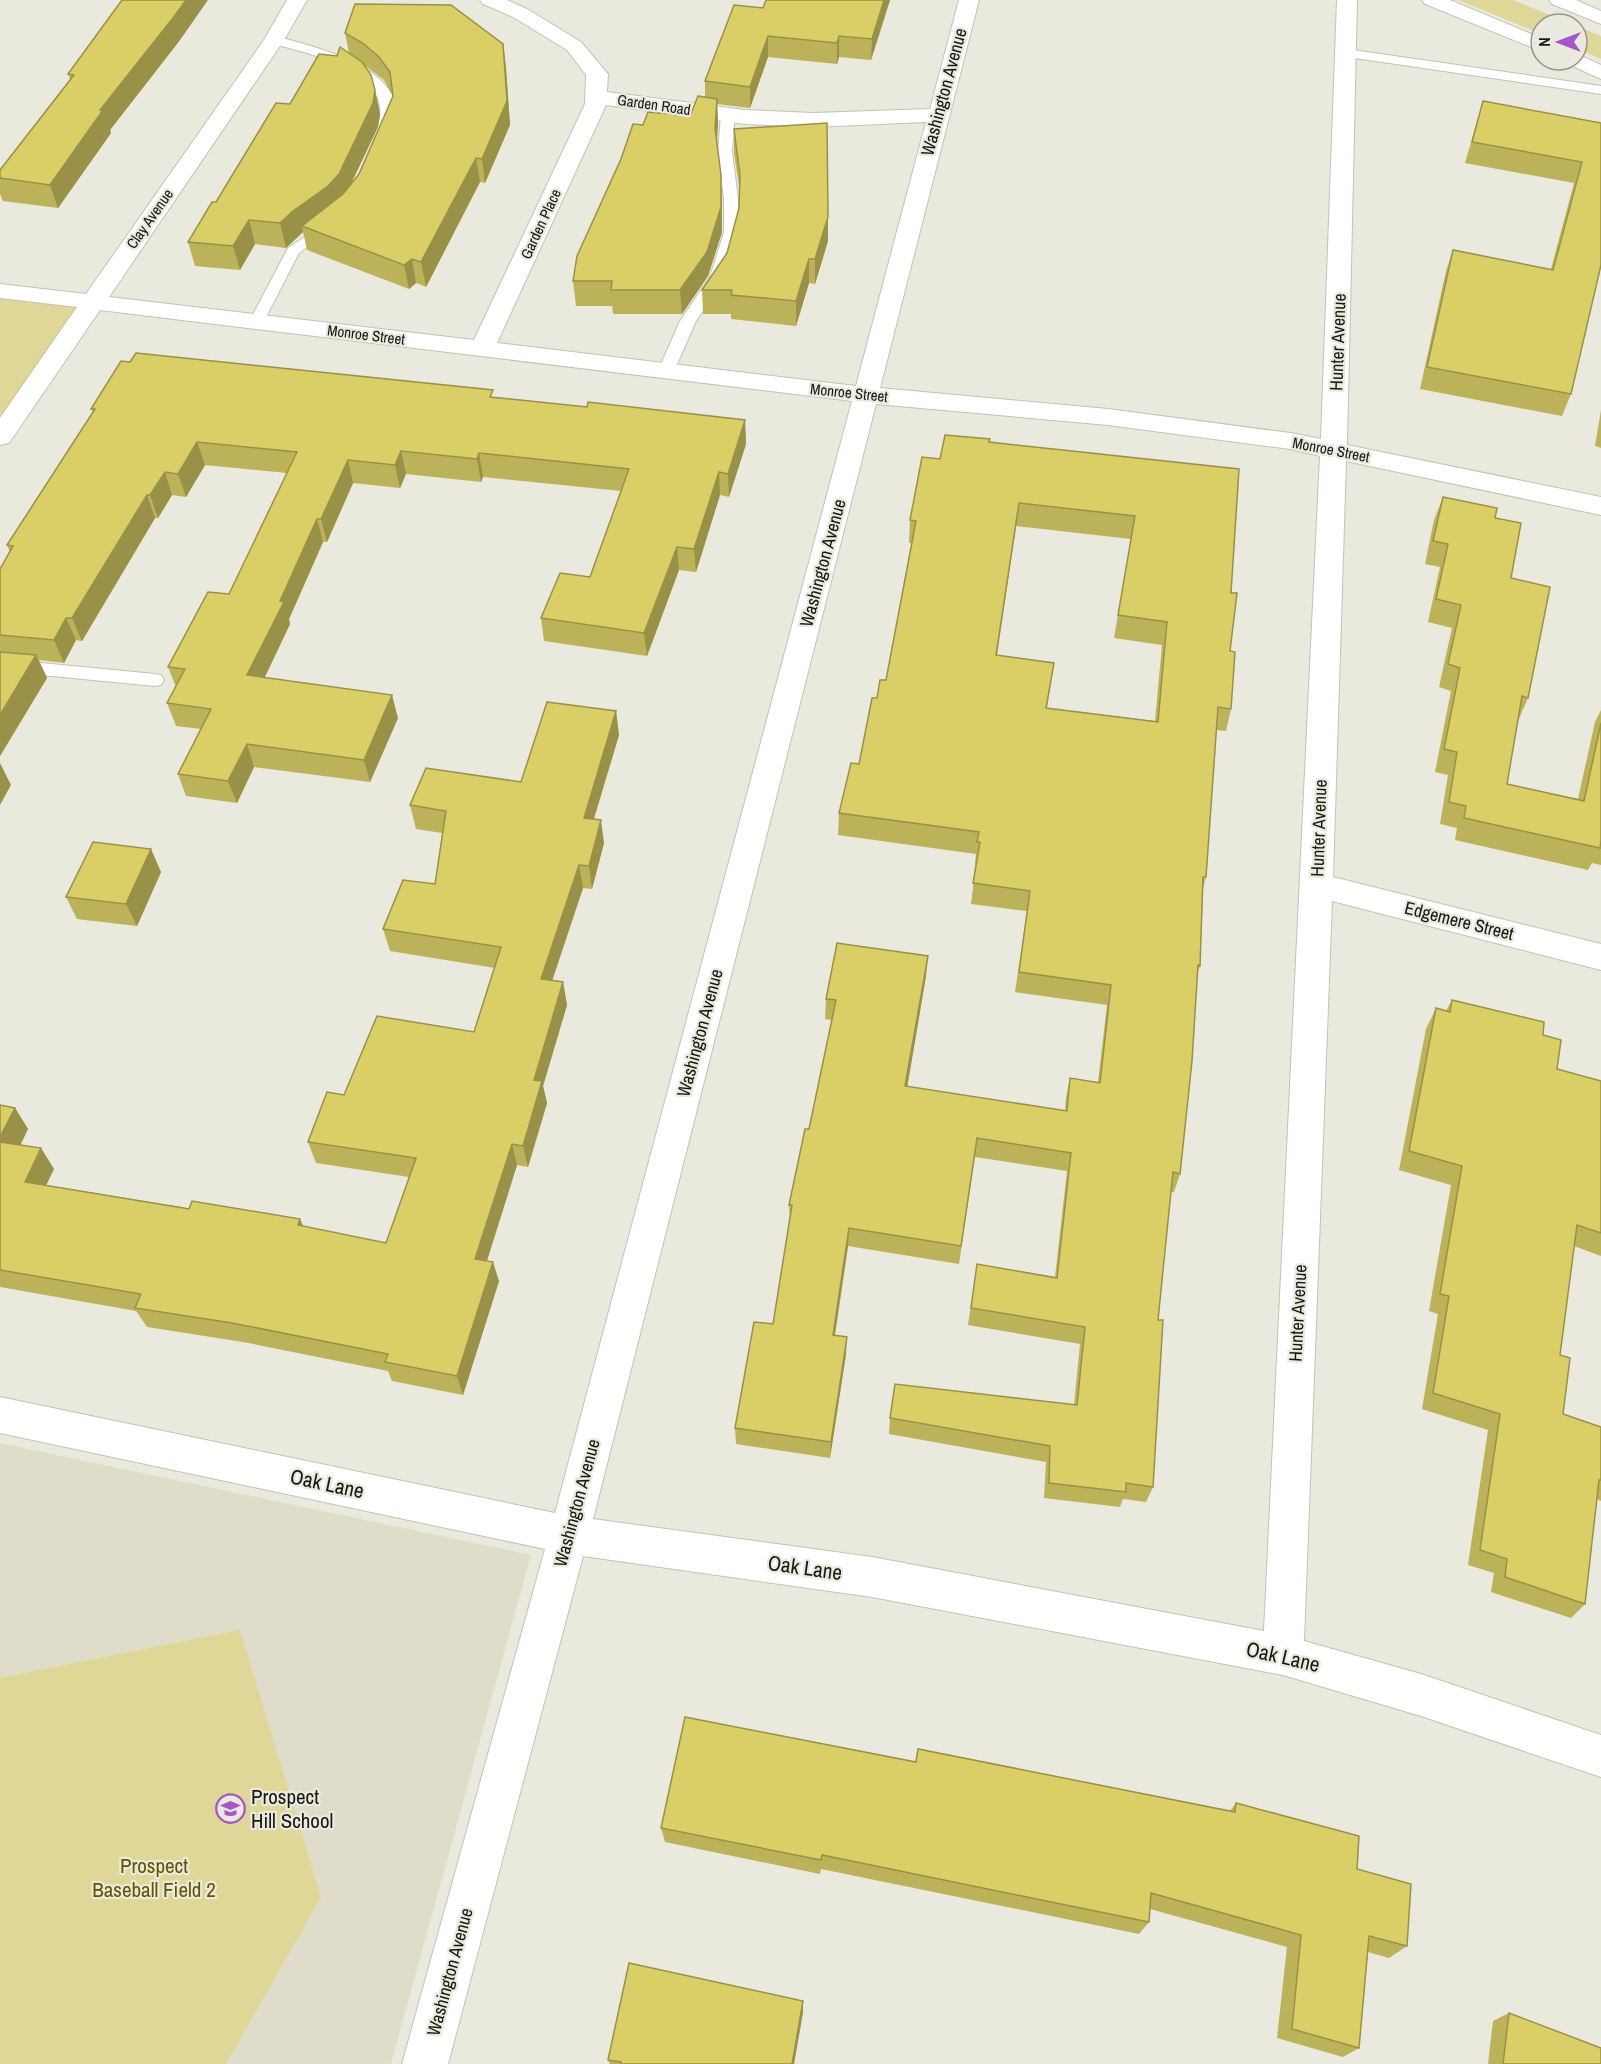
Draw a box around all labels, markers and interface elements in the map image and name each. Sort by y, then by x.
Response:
north arrow [1529,12,1589,72]
street label: Washington Avenue [914,25,973,159]
text: N [1533,37,1555,47]
street label: Garden Road [616,89,692,120]
street label: Clay Avenue [121,184,178,253]
street label: Garden Place [515,185,566,262]
street label: Hunter Avenue [1323,293,1352,391]
street label: Monroe Street [326,319,407,350]
street label: Monroe Street [809,378,889,407]
street label: Monroe Street [1291,432,1372,467]
street label: Washington Avenue [793,496,852,630]
street label: Hunter Avenue [1304,779,1333,877]
street label: Edgemere Street [1402,895,1516,946]
street label: Washington Avenue [670,966,729,1100]
street label: Hunter Avenue [1282,1264,1313,1362]
street label: Washington Avenue [547,1436,606,1570]
street label: Oak Lane [288,1462,367,1505]
street label: Oak Lane [766,1548,844,1587]
street label: Oak Lane [1243,1634,1323,1679]
place label: Prospect Hill School [251,1782,333,1835]
school or university icon: Prospect Hill School [214,1793,246,1825]
park label: Prospect Baseball Field 2 [92,1851,216,1904]
street label: Washington Avenue [420,1905,479,2039]

